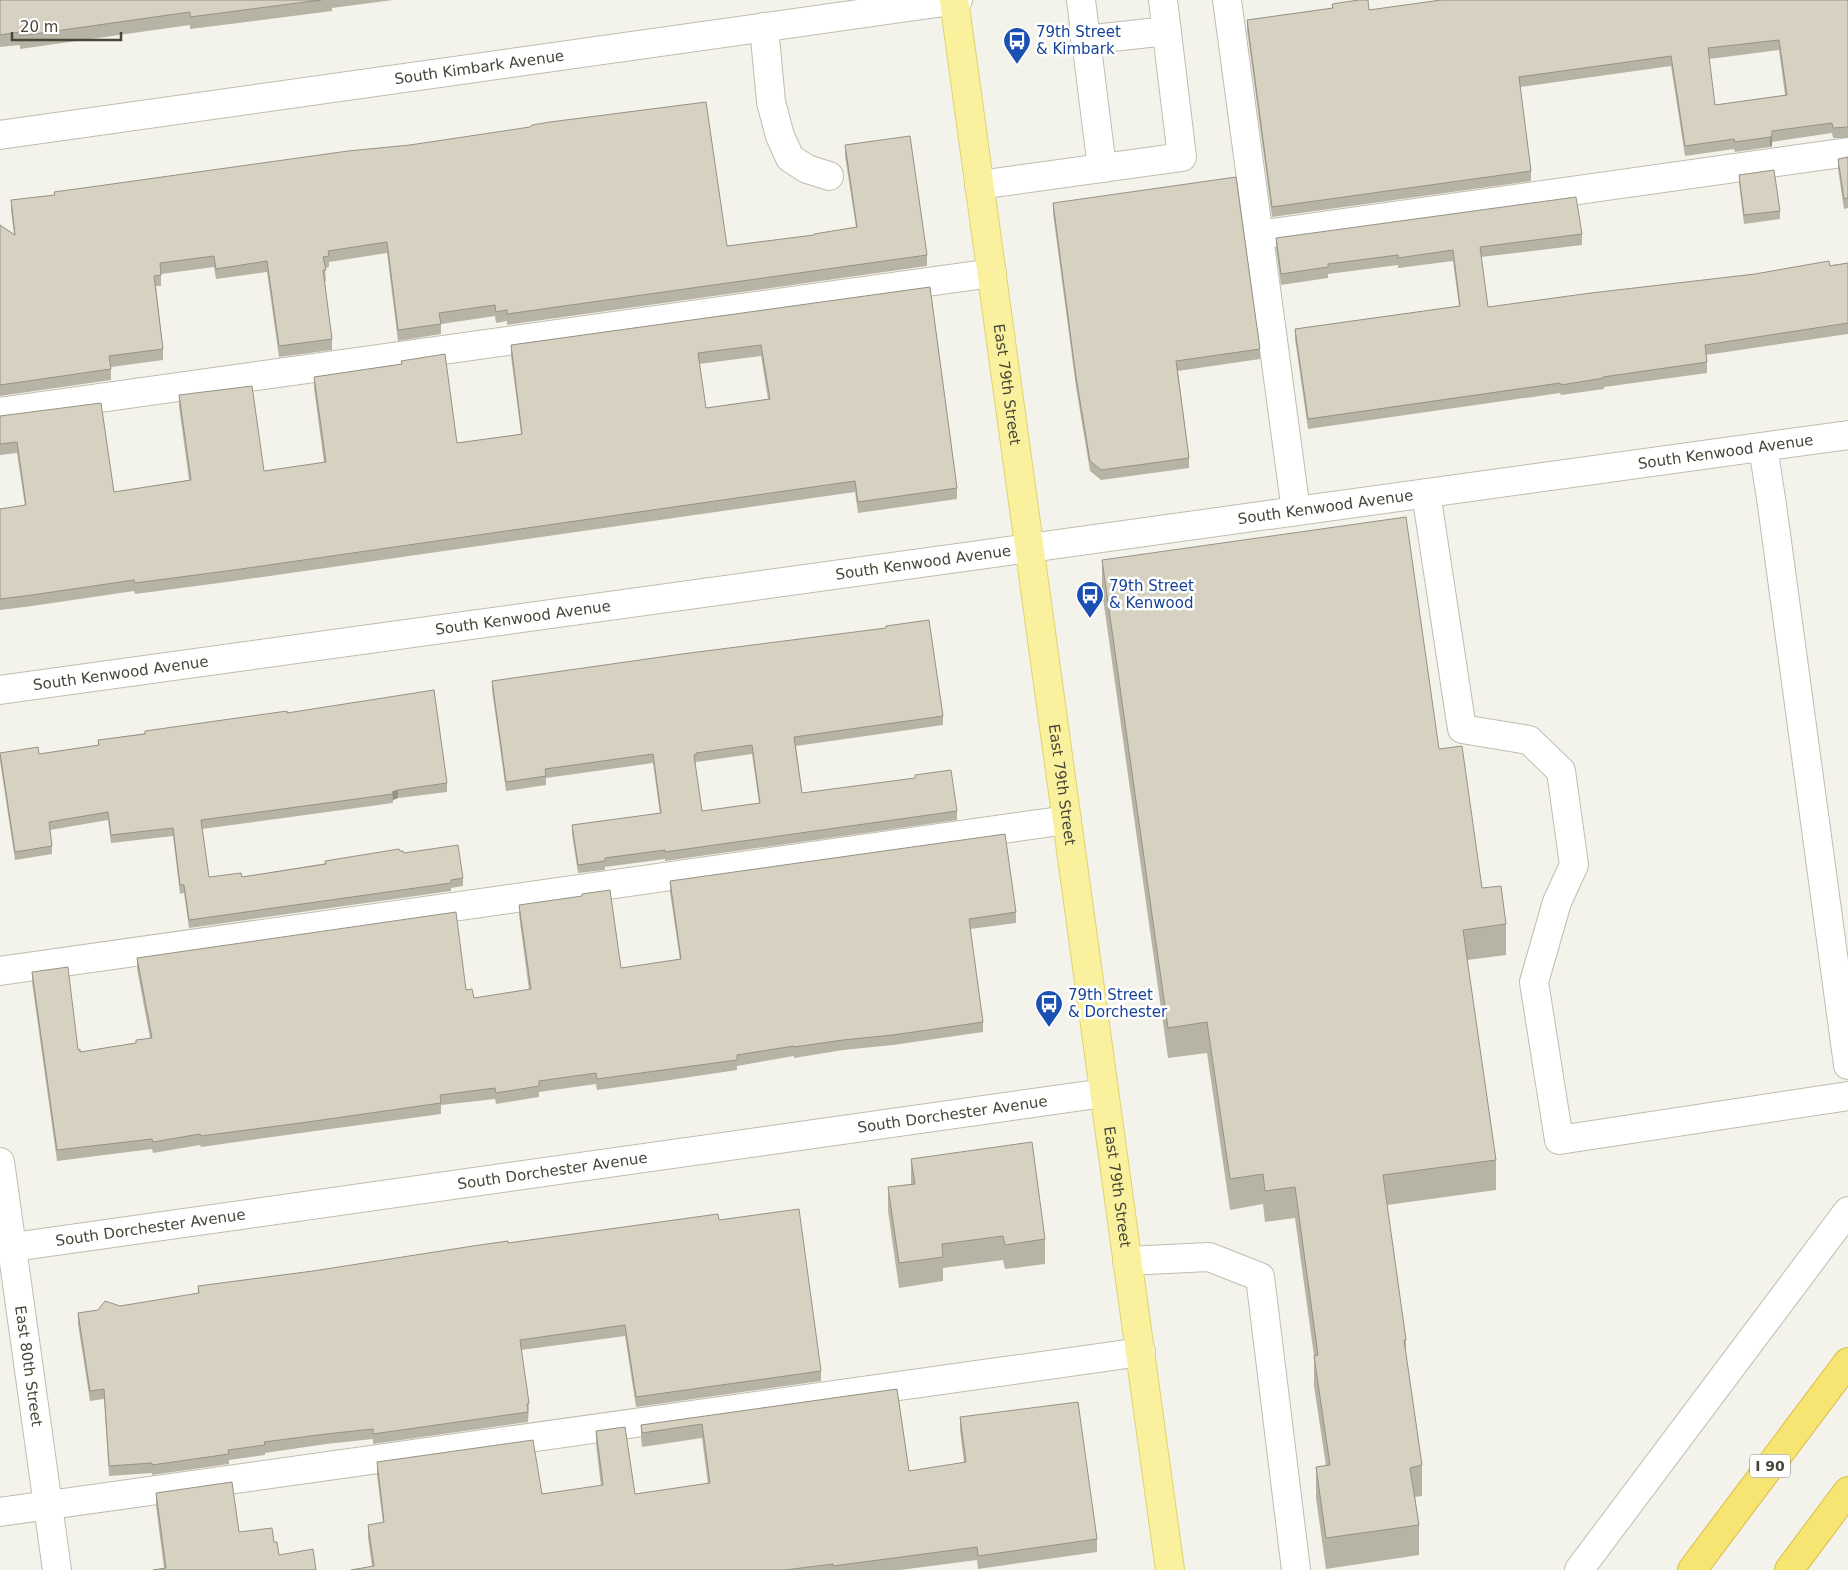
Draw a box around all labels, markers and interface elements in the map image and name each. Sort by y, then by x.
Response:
scale bar [12,10,121,42]
text: 20 m [20,18,58,36]
place label: 79th Street & Kimbark [1036,23,1121,58]
bus stop icon: 79th Street & Kimbark [1002,26,1032,65]
street label: South Kimbark Avenue [393,47,565,88]
street label: East 79th Street [990,323,1024,446]
street label: South Kenwood Avenue [1637,431,1815,473]
street label: South Kenwood Avenue [1237,486,1414,528]
street label: South Kenwood Avenue [834,542,1012,584]
place label: 79th Street & Kenwood [1109,577,1194,612]
bus stop icon: 79th Street & Kenwood [1075,580,1105,619]
street label: South Kenwood Avenue [434,597,612,639]
street label: South Kenwood Avenue [32,652,210,694]
street label: East 79th Street [1045,723,1079,846]
place label: 79th Street & Dorchester [1068,986,1168,1021]
bus stop icon: 79th Street & Dorchester [1034,989,1064,1028]
street label: South Dorchester Avenue [856,1092,1049,1137]
street label: East 79th Street [1100,1125,1135,1249]
street label: South Dorchester Avenue [456,1149,649,1193]
street label: South Dorchester Avenue [54,1205,247,1250]
street label: East 80th Street [11,1304,46,1428]
road number: I 90 [1750,1454,1790,1478]

